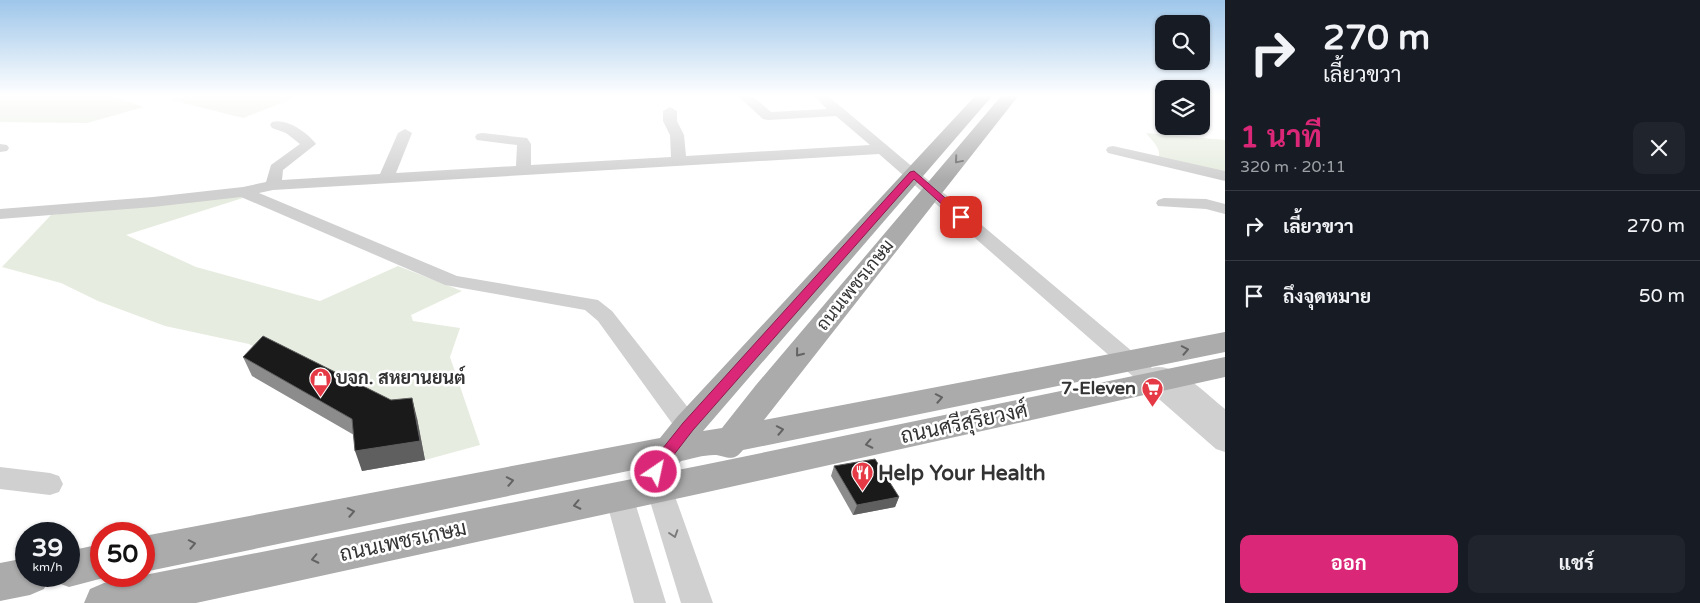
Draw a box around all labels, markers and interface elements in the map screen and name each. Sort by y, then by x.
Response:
map controls [1155,15,1210,135]
button: search [1155,15,1210,70]
text: 270 m [1323,17,1430,59]
icon: right [1240,20,1305,85]
text: เลี้ยวขวา [1323,62,1401,88]
button: layers [1155,80,1210,135]
text: 1 นาที [1240,119,1322,156]
button: close [1633,122,1685,174]
one-way arrow [954,154,963,163]
text: 320 m · 20:11 [1240,157,1346,177]
pin [940,196,982,238]
icon: arrive [947,203,975,231]
icon: right [1240,212,1268,240]
text: 270 m [1627,215,1685,237]
text: เลี้ยวขวา [1283,216,1354,238]
street label: ถนนเพชรเกษม [812,235,898,335]
icon: arrive [1240,282,1268,310]
text: 50 m [1639,285,1685,307]
text: ถึงจุดหมาย [1283,286,1371,308]
one-way arrow [1180,345,1189,356]
one-way arrow [797,347,805,356]
place label: บจก. สหยานยนต์ [336,365,466,389]
shop icon: บจก. สหยานยนต์ [308,366,332,397]
supermarket icon: 7-Eleven [1140,376,1164,407]
place label: 7-Eleven [1061,377,1136,399]
one-way arrow [935,394,944,404]
street label: ถนนศรีสุริยวงศ์ [898,396,1030,450]
one-way arrow [776,425,784,435]
one-way arrow [865,438,874,448]
position arrow [629,445,681,497]
restaurant icon: Help Your Health [850,461,874,492]
place label: Help Your Health [878,461,1046,486]
one-way arrow [506,476,515,486]
one-way arrow [573,499,582,509]
one-way arrow [347,508,355,518]
street label: ถนนเพชรเกษม [337,516,469,567]
speed limit sign: 50 [90,522,155,587]
one-way arrow [669,529,679,538]
text: 39 [32,533,63,563]
button: ออก [1240,535,1458,593]
button: แชร์ [1468,535,1685,593]
one-way arrow [187,539,196,550]
one-way arrow [311,553,320,564]
text: km/h [32,560,63,574]

